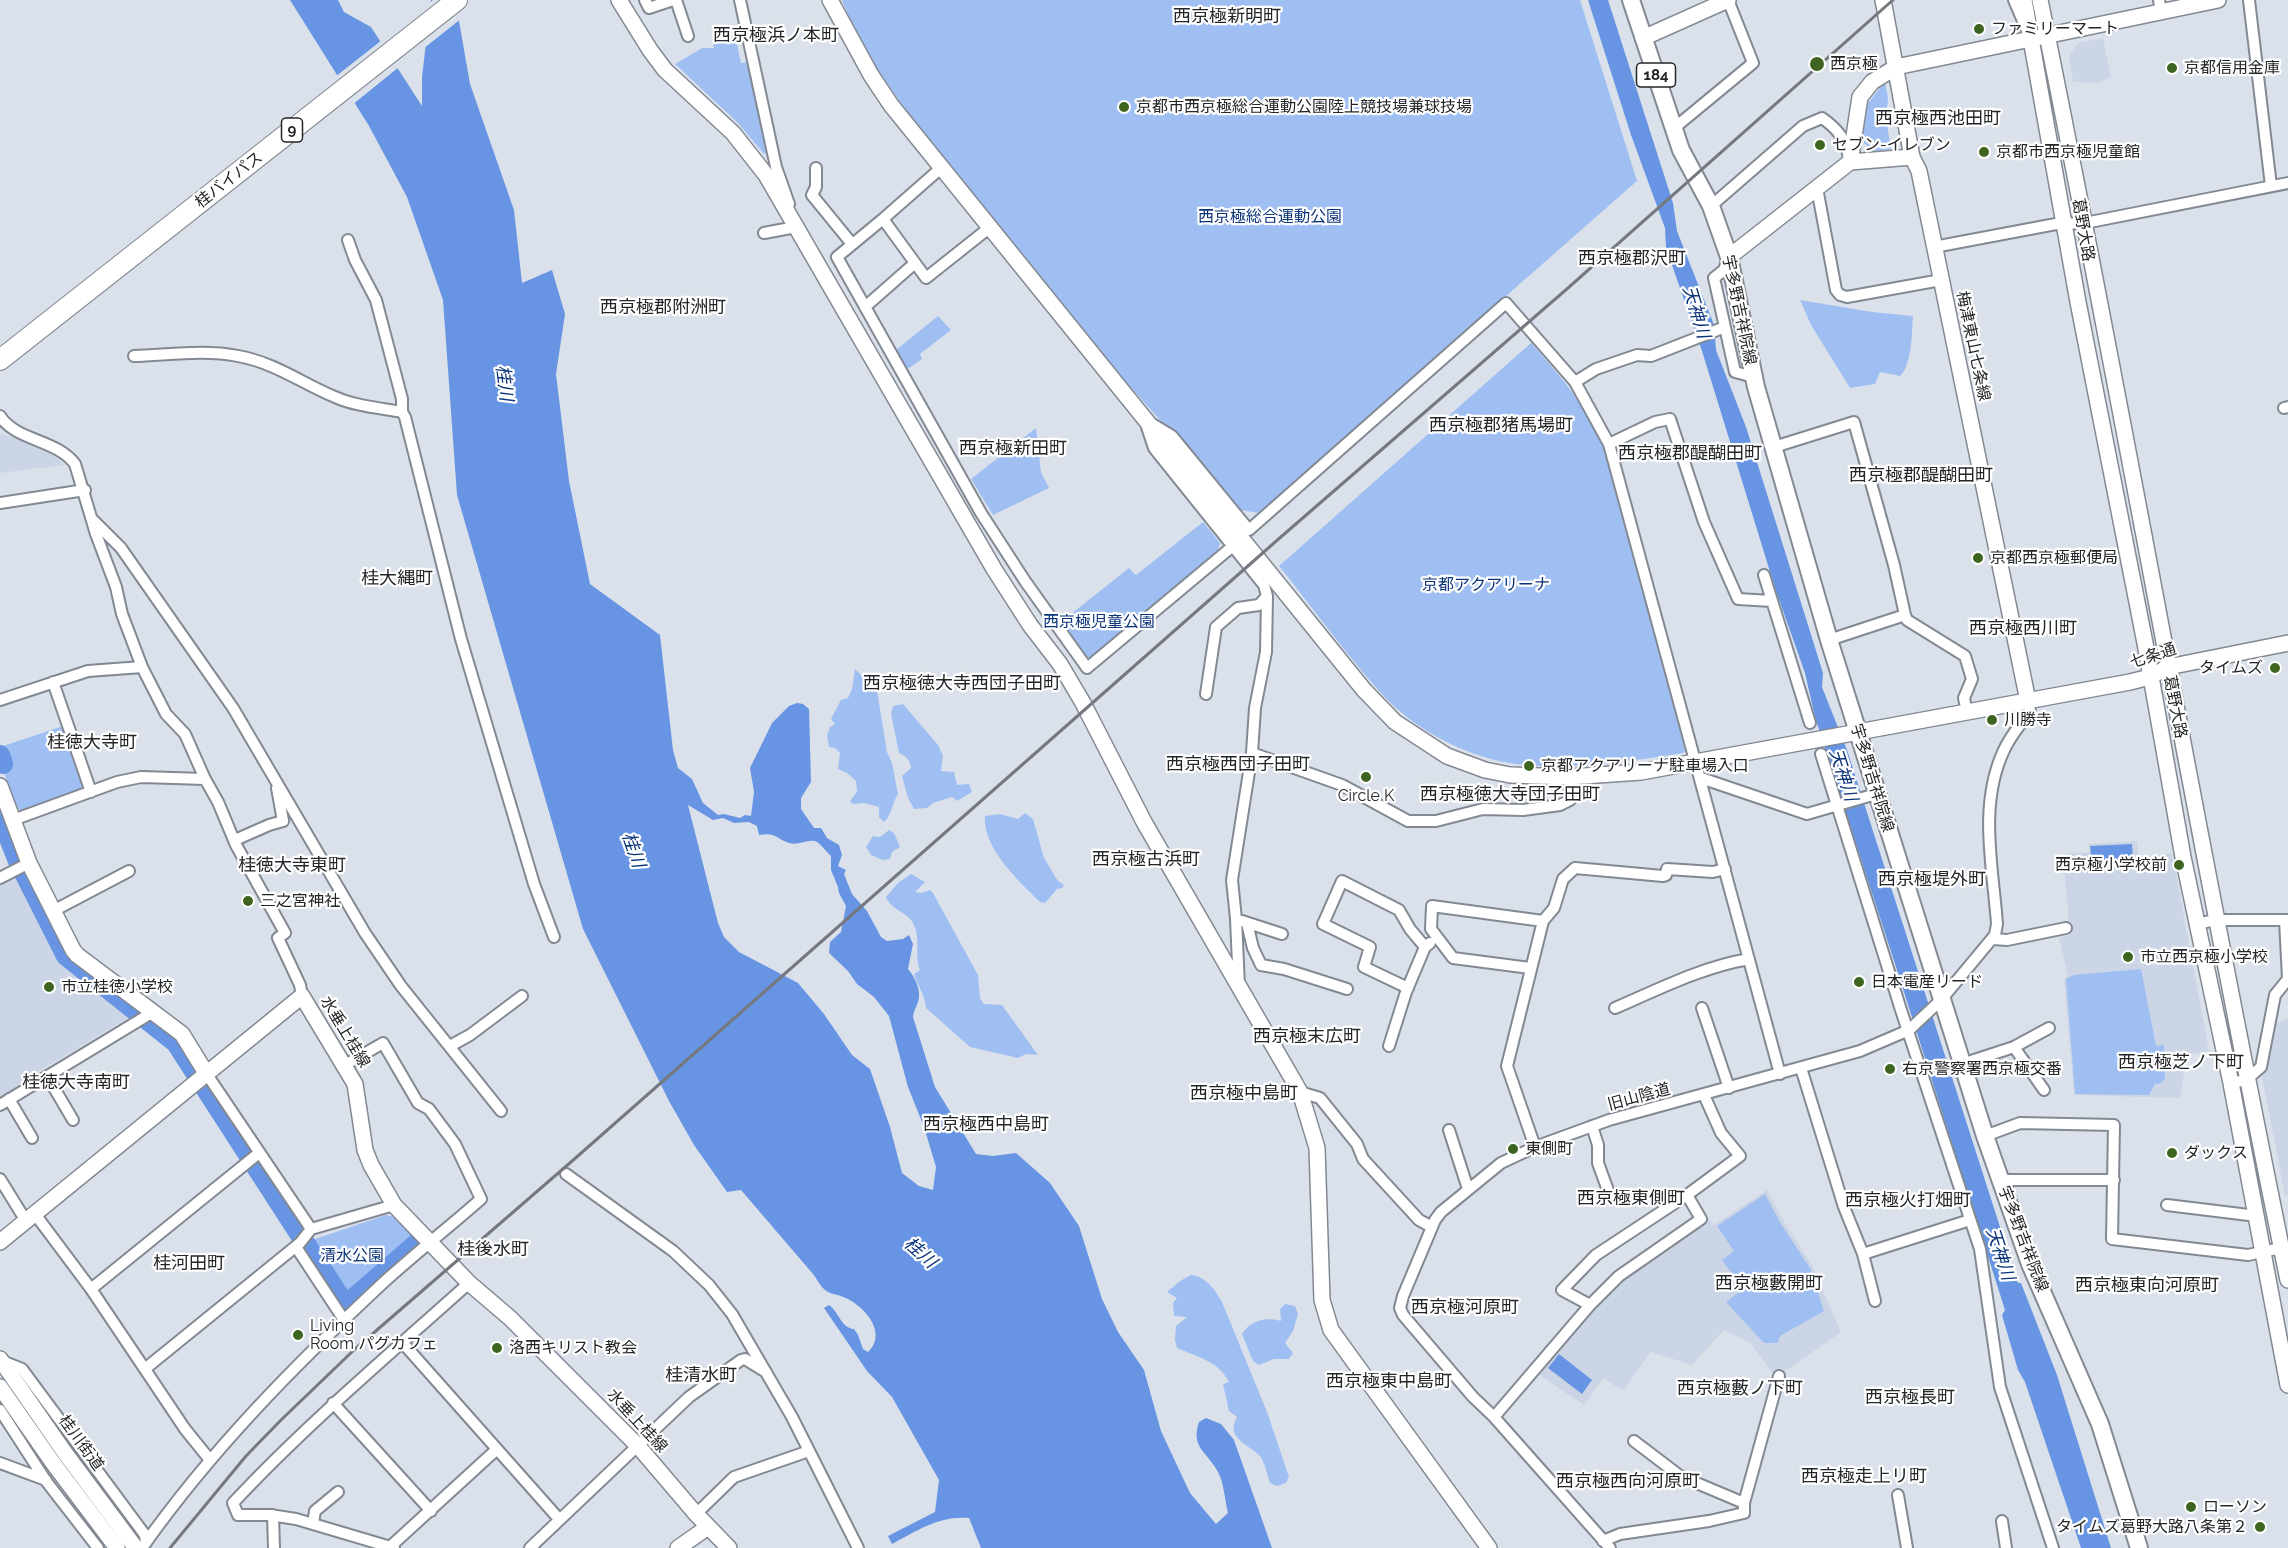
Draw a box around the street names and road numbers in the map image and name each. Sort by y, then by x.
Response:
road number: 184 [1636,63,1676,87]
road number: 9 [282,118,302,142]
street label: 桂バイパス [192,148,266,212]
street label: 葛野大路 [2068,197,2098,263]
street label: 宇多野吉祥院線 [1718,253,1760,367]
street label: 梅津東山七条線 [1952,289,1994,403]
street label: 七条通 [2127,639,2179,673]
street label: 葛野大路 [2159,674,2191,740]
street label: 宇多野吉祥院線 [1846,722,1898,834]
street label: 水垂上桂線 [316,993,374,1071]
street label: 旧山陰道 [1606,1079,1672,1115]
street label: 宇多野吉祥院線 [1994,1183,2052,1295]
street label: 水垂上桂線 [603,1385,671,1457]
street label: 桂川街道 [54,1411,108,1475]

